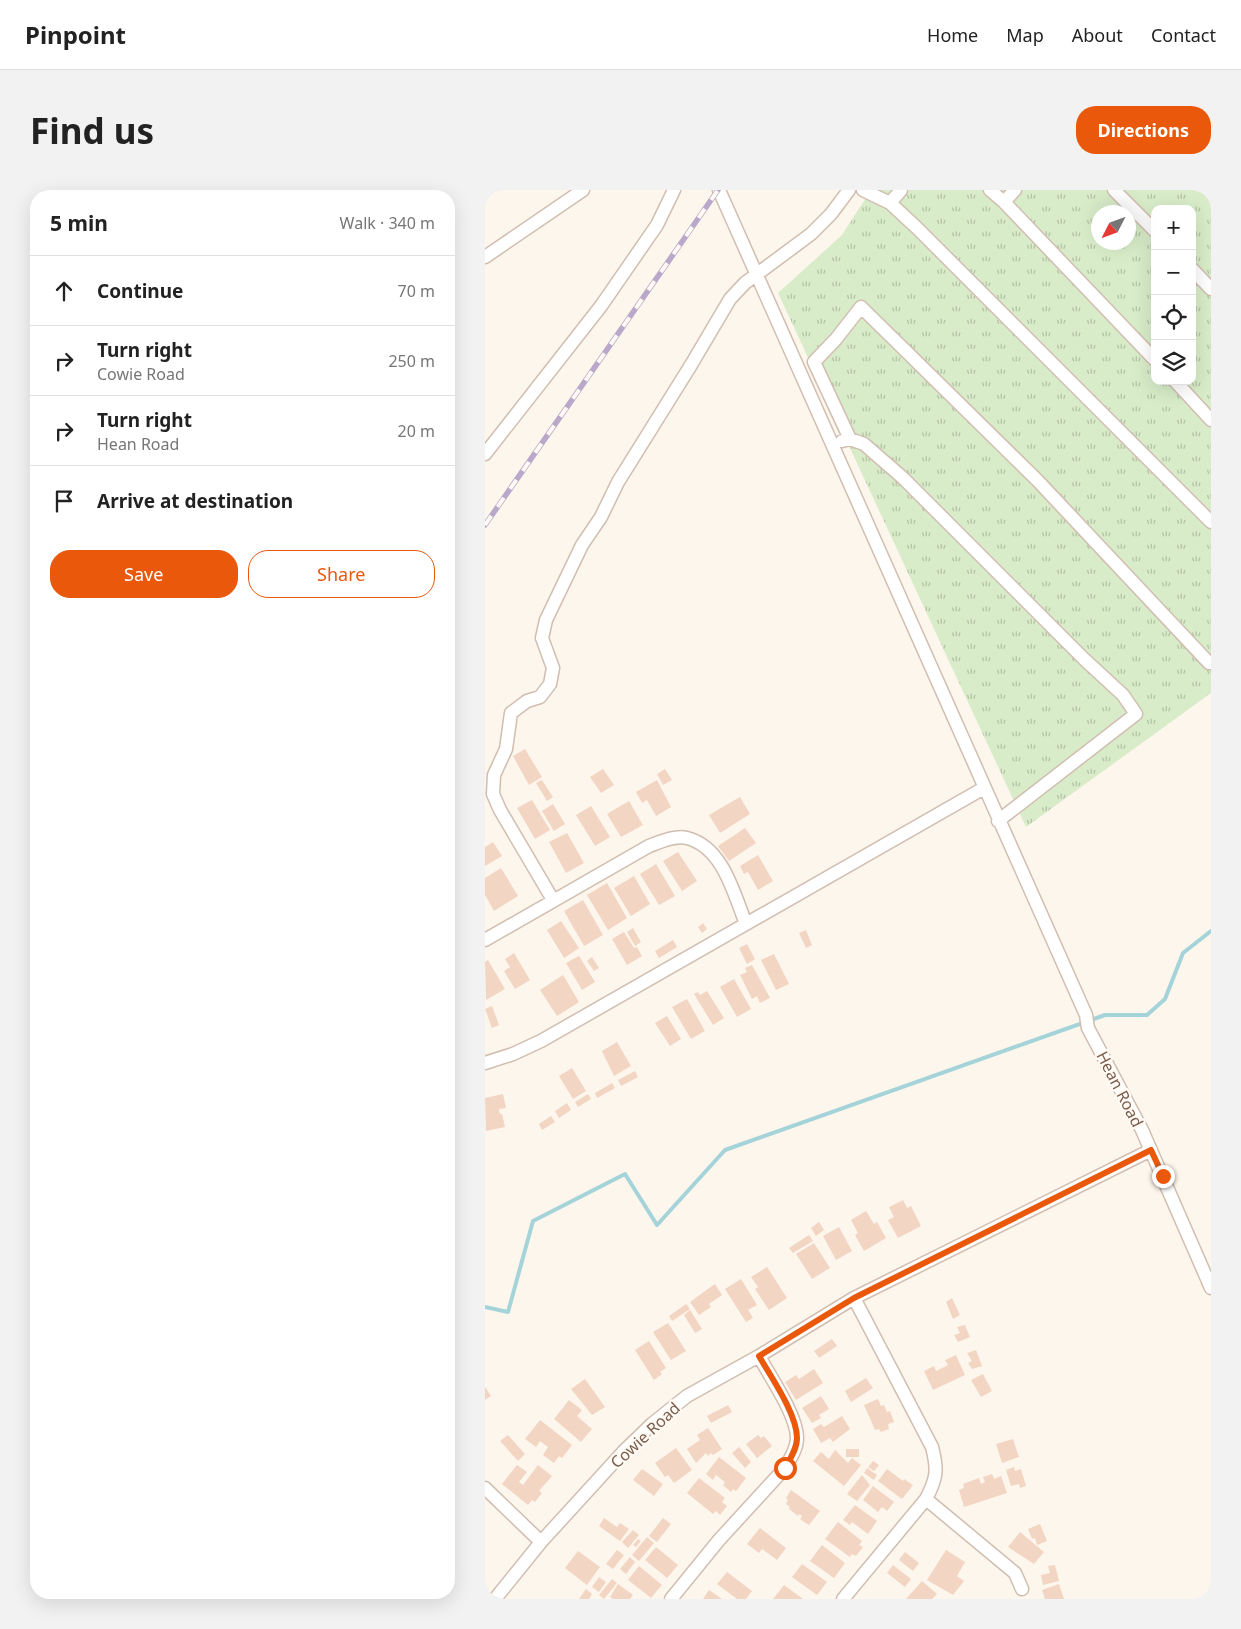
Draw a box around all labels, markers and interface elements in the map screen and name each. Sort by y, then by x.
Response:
text: Pinpoint [25,18,126,51]
text: Home [927,23,978,47]
text: Map [1006,23,1044,47]
text: About [1072,23,1123,47]
text: Contact [1151,23,1216,47]
button: Directions [1076,106,1211,154]
text: Find us [30,107,154,154]
north arrow [1091,205,1136,250]
map controls [1151,205,1196,385]
button: + [1151,205,1196,250]
text: 5 min [50,209,108,237]
text: Walk · 340 m [340,212,435,234]
button: − [1151,250,1196,295]
icon: ahead [50,277,78,305]
text: Continue [97,278,183,304]
text: 70 m [398,280,435,302]
button: locate [1151,295,1196,340]
text: Turn right [97,337,192,363]
button: layers [1151,340,1196,385]
icon: right [50,347,78,375]
text: 250 m [388,350,435,372]
text: Cowie Road [97,363,185,385]
text: Turn right [97,407,192,433]
icon: right [50,417,78,445]
text: 20 m [398,420,435,442]
text: Hean Road [97,433,179,455]
icon: arrive [50,487,78,515]
text: Arrive at destination [97,488,293,514]
button: Save [50,550,238,598]
button: Share [248,550,435,598]
street label: Hean Road [1092,1047,1148,1131]
route end [1152,1165,1175,1188]
street label: Cowie Road [605,1397,685,1473]
route start [774,1457,797,1480]

